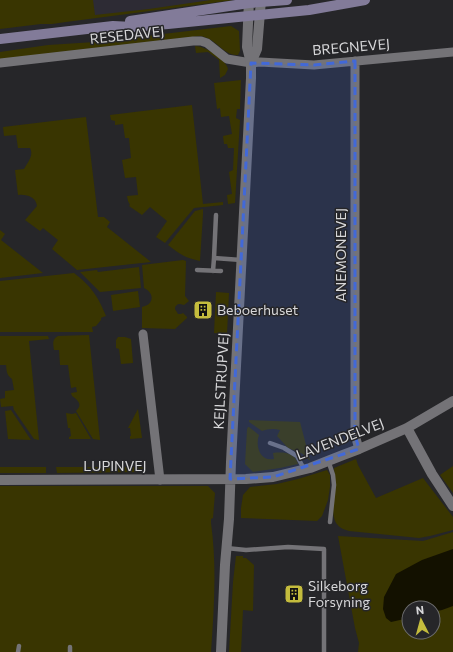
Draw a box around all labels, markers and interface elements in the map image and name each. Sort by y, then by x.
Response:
street label: RESEDAVEJ [89,22,165,47]
street label: BREGNEVEJ [311,35,390,58]
street label: ANEMONEVEJ [332,208,349,302]
building icon: Beboerhuset [192,299,214,321]
place label: Beboerhuset [217,301,299,318]
street label: KEJLSTRUPVEJ [209,332,232,430]
street label: LAVENDELVEJ [294,414,386,463]
street label: LUPINVEJ [83,457,147,474]
place label: Silkeborg Forsyning [308,577,371,610]
building icon: Silkeborg Forsyning [283,583,305,605]
north arrow [401,600,441,640]
text: N [415,603,425,616]

